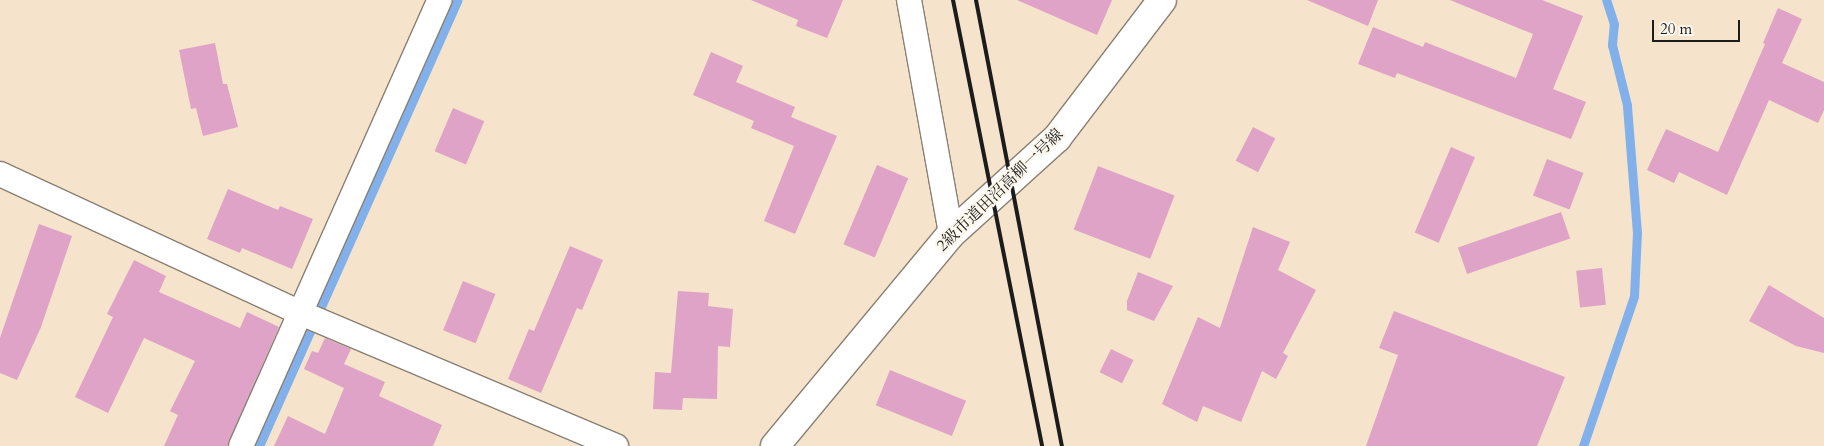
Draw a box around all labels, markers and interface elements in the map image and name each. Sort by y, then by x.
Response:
scale bar [1654,10,1742,42]
text: 20 m [1660,19,1692,39]
street label: 2級市道田沼高柳一号線 [933,125,1067,255]

